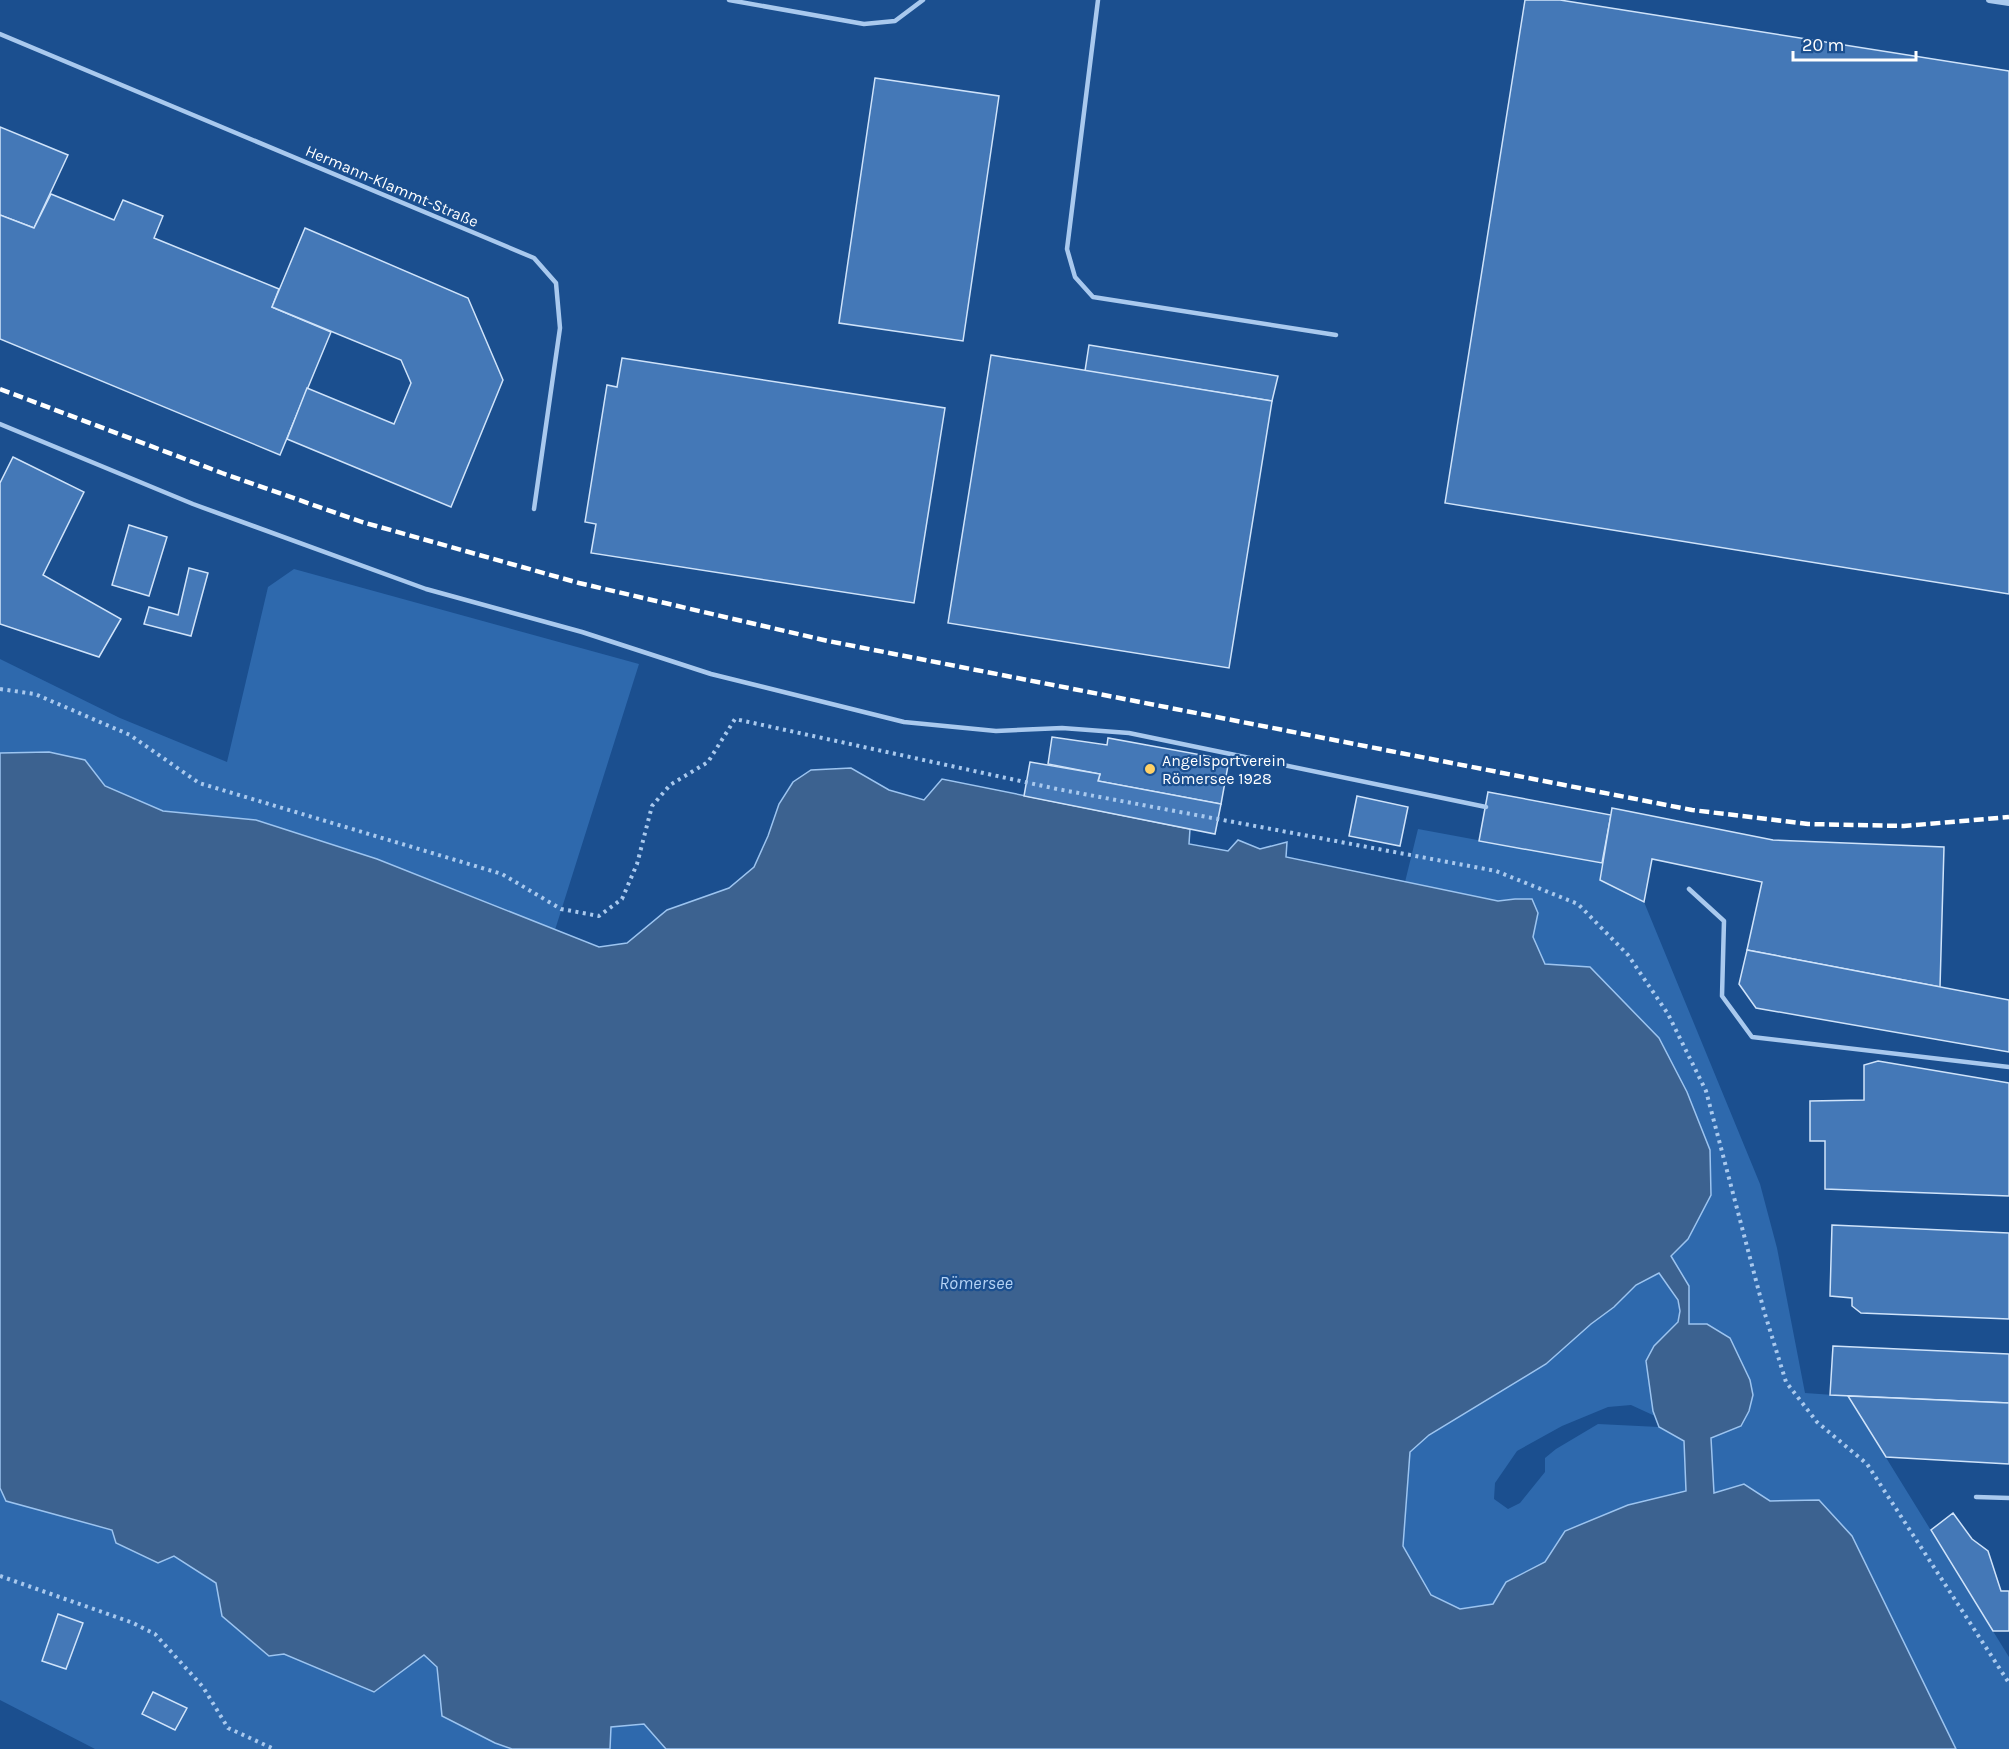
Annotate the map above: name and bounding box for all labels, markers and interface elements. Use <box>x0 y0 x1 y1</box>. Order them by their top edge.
scale bar <box>1793 24 1916 62</box>
text: 20 m <box>1802 34 1844 56</box>
street label: Hermann-Klammt-Straße <box>303 141 481 231</box>
place label: Angelsportverein Römersee 1928 <box>1162 751 1286 788</box>
marker: Angelsportverein Römersee 1928 <box>1143 762 1157 776</box>
water label: Römersee <box>939 1272 1013 1294</box>

